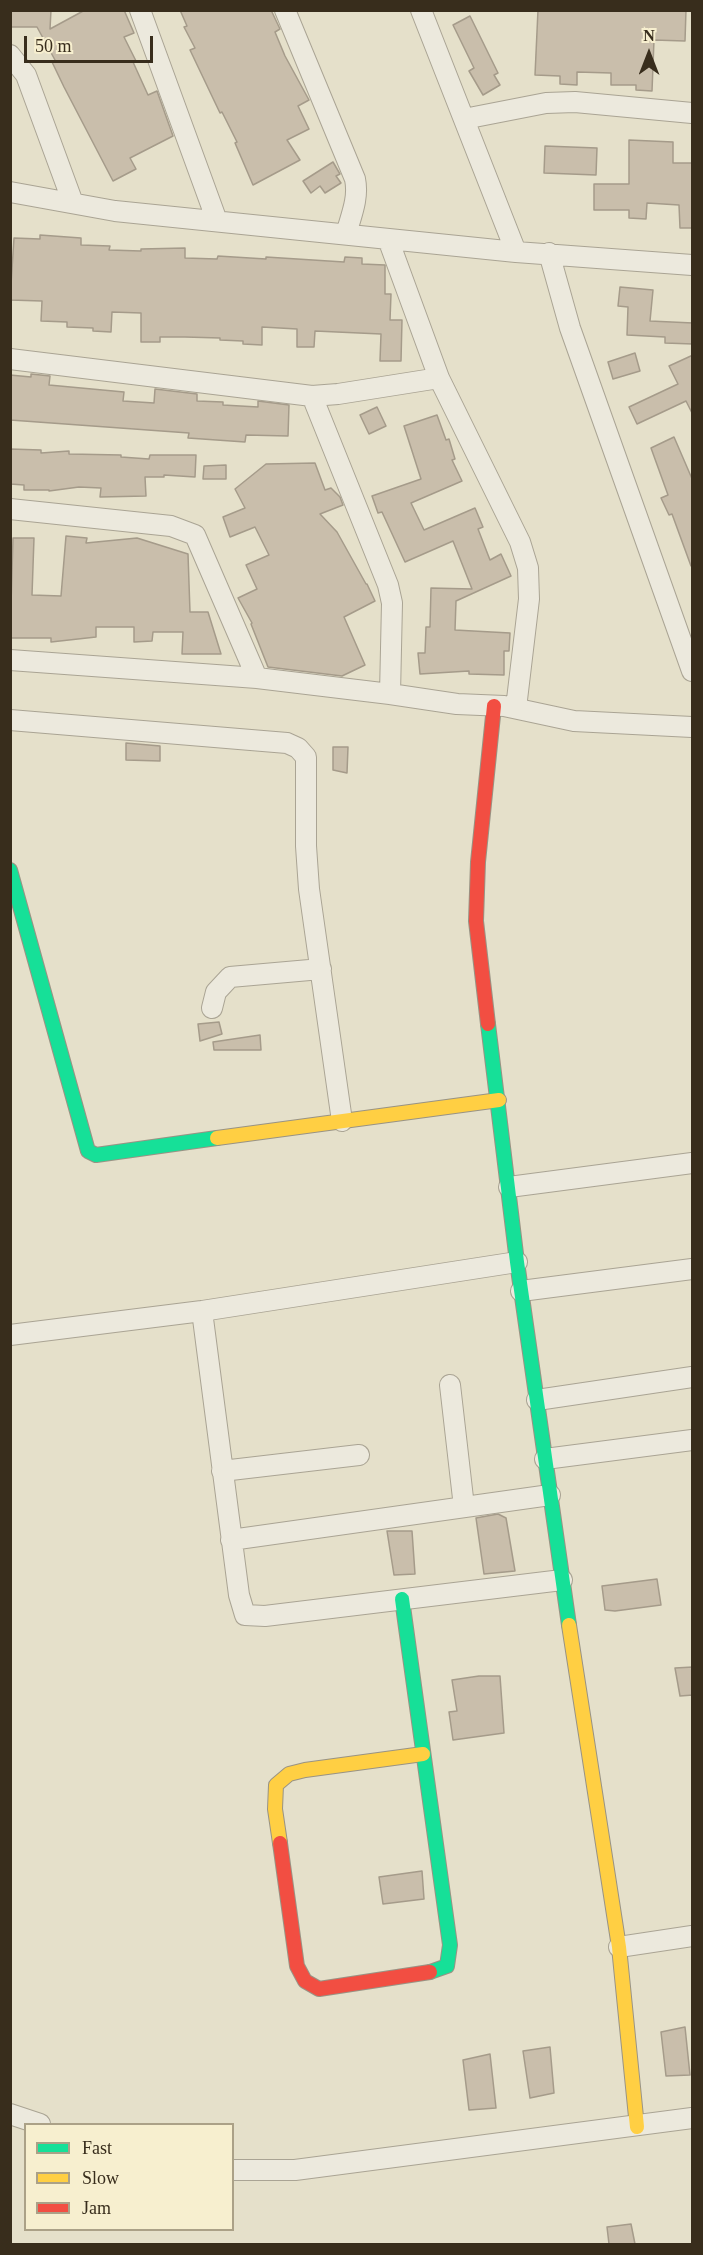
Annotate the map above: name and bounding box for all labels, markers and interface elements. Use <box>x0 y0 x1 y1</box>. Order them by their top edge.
scale bar <box>27 24 156 62</box>
north arrow <box>619 24 679 84</box>
text: N <box>643 27 655 44</box>
text: 50 m <box>35 36 72 56</box>
legend <box>24 2123 234 2231</box>
text: Fast <box>82 2138 112 2158</box>
text: Slow <box>82 2168 119 2188</box>
text: Jam <box>82 2198 111 2218</box>

